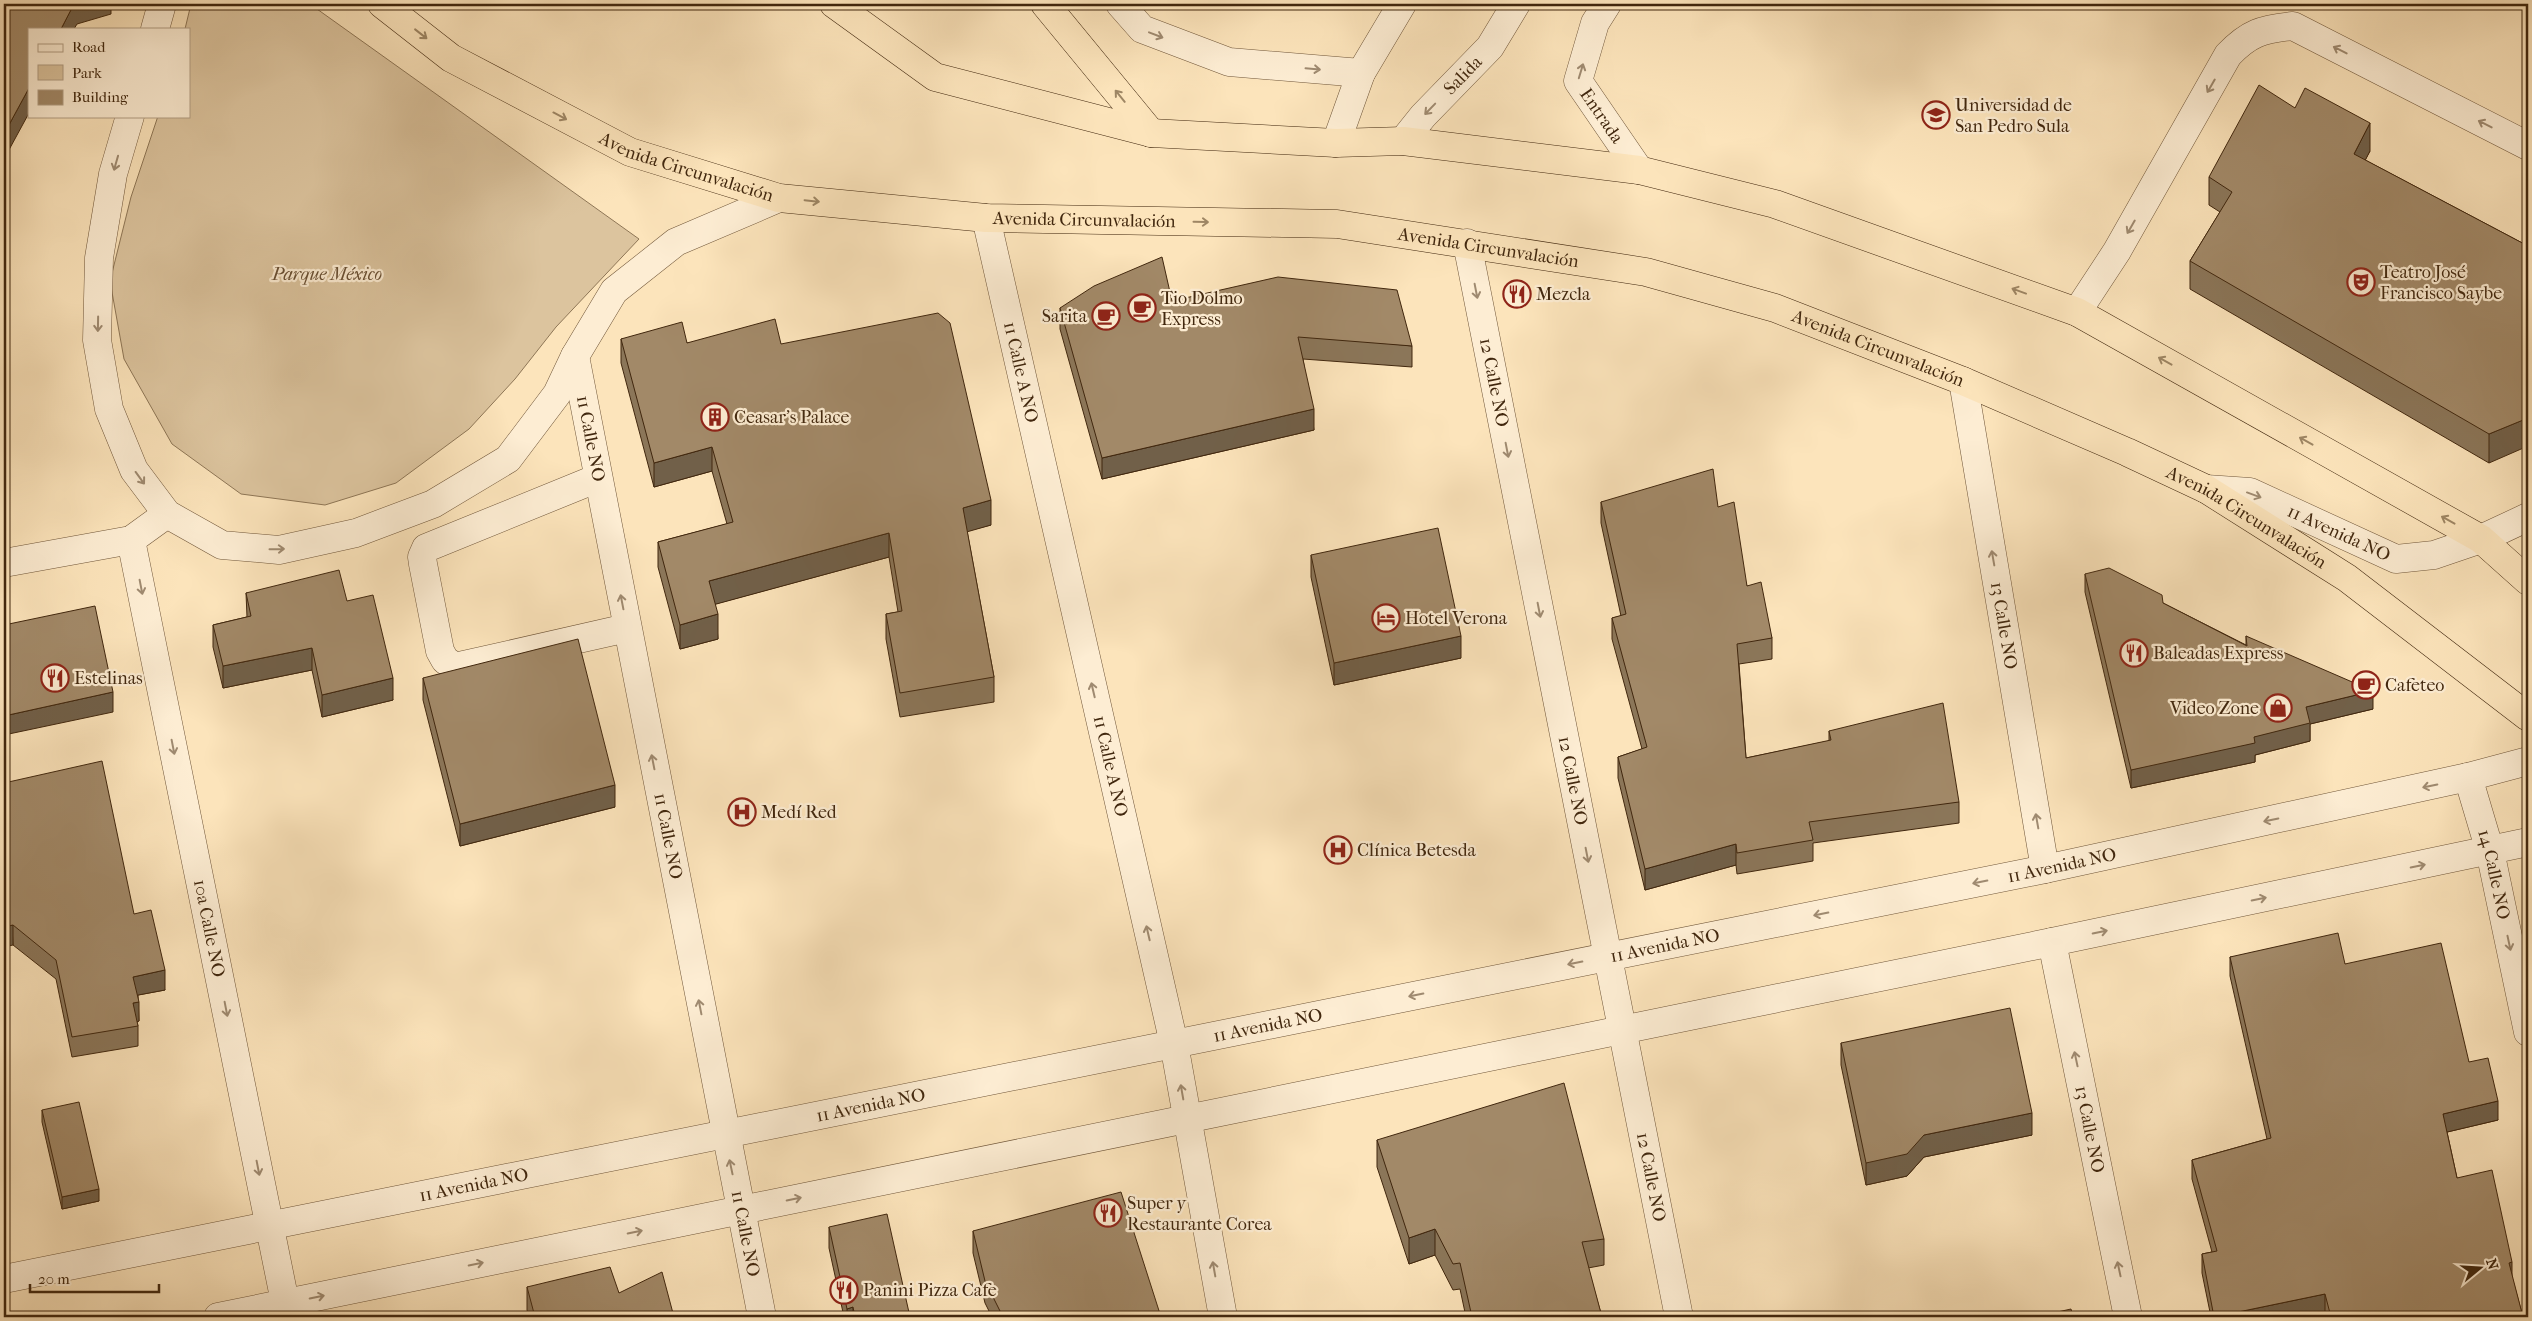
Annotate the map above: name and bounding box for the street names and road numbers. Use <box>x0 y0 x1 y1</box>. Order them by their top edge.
street label: Salida <box>1440 51 1487 99</box>
street label: Entrada <box>1575 85 1628 148</box>
street label: Avenida Circunvalación <box>595 127 776 207</box>
street label: Avenida Circunvalación <box>992 208 1176 232</box>
street label: Avenida Circunvalación <box>1395 223 1581 273</box>
street label: Avenida Circunvalación <box>1788 305 1967 392</box>
street label: 11 Calle A NO <box>999 320 1042 425</box>
street label: 12 Calle NO <box>1475 336 1513 429</box>
street label: 11 Calle NO <box>572 394 609 483</box>
street label: Avenida Circunvalación <box>2162 462 2331 574</box>
street label: 11 Avenida NO <box>2284 501 2394 566</box>
street label: 13 Calle NO <box>1986 580 2021 671</box>
street label: 11 Calle A NO <box>1089 714 1132 819</box>
street label: 12 Calle NO <box>1554 734 1592 827</box>
street label: 11 Calle NO <box>649 791 687 881</box>
street label: 14 Calle NO <box>2473 827 2514 921</box>
street label: 11 Avenida NO <box>2006 844 2118 887</box>
street label: 10a Calle NO <box>189 878 229 979</box>
street label: 11 Avenida NO <box>1608 925 1721 967</box>
street label: 11 Avenida NO <box>1211 1004 1324 1047</box>
street label: 11 Avenida NO <box>814 1084 927 1127</box>
street label: 13 Calle NO <box>2070 1084 2109 1175</box>
street label: 12 Calle NO <box>1632 1131 1670 1223</box>
street label: 11 Avenida NO <box>417 1164 530 1206</box>
street label: 11 Calle NO <box>727 1189 764 1279</box>

